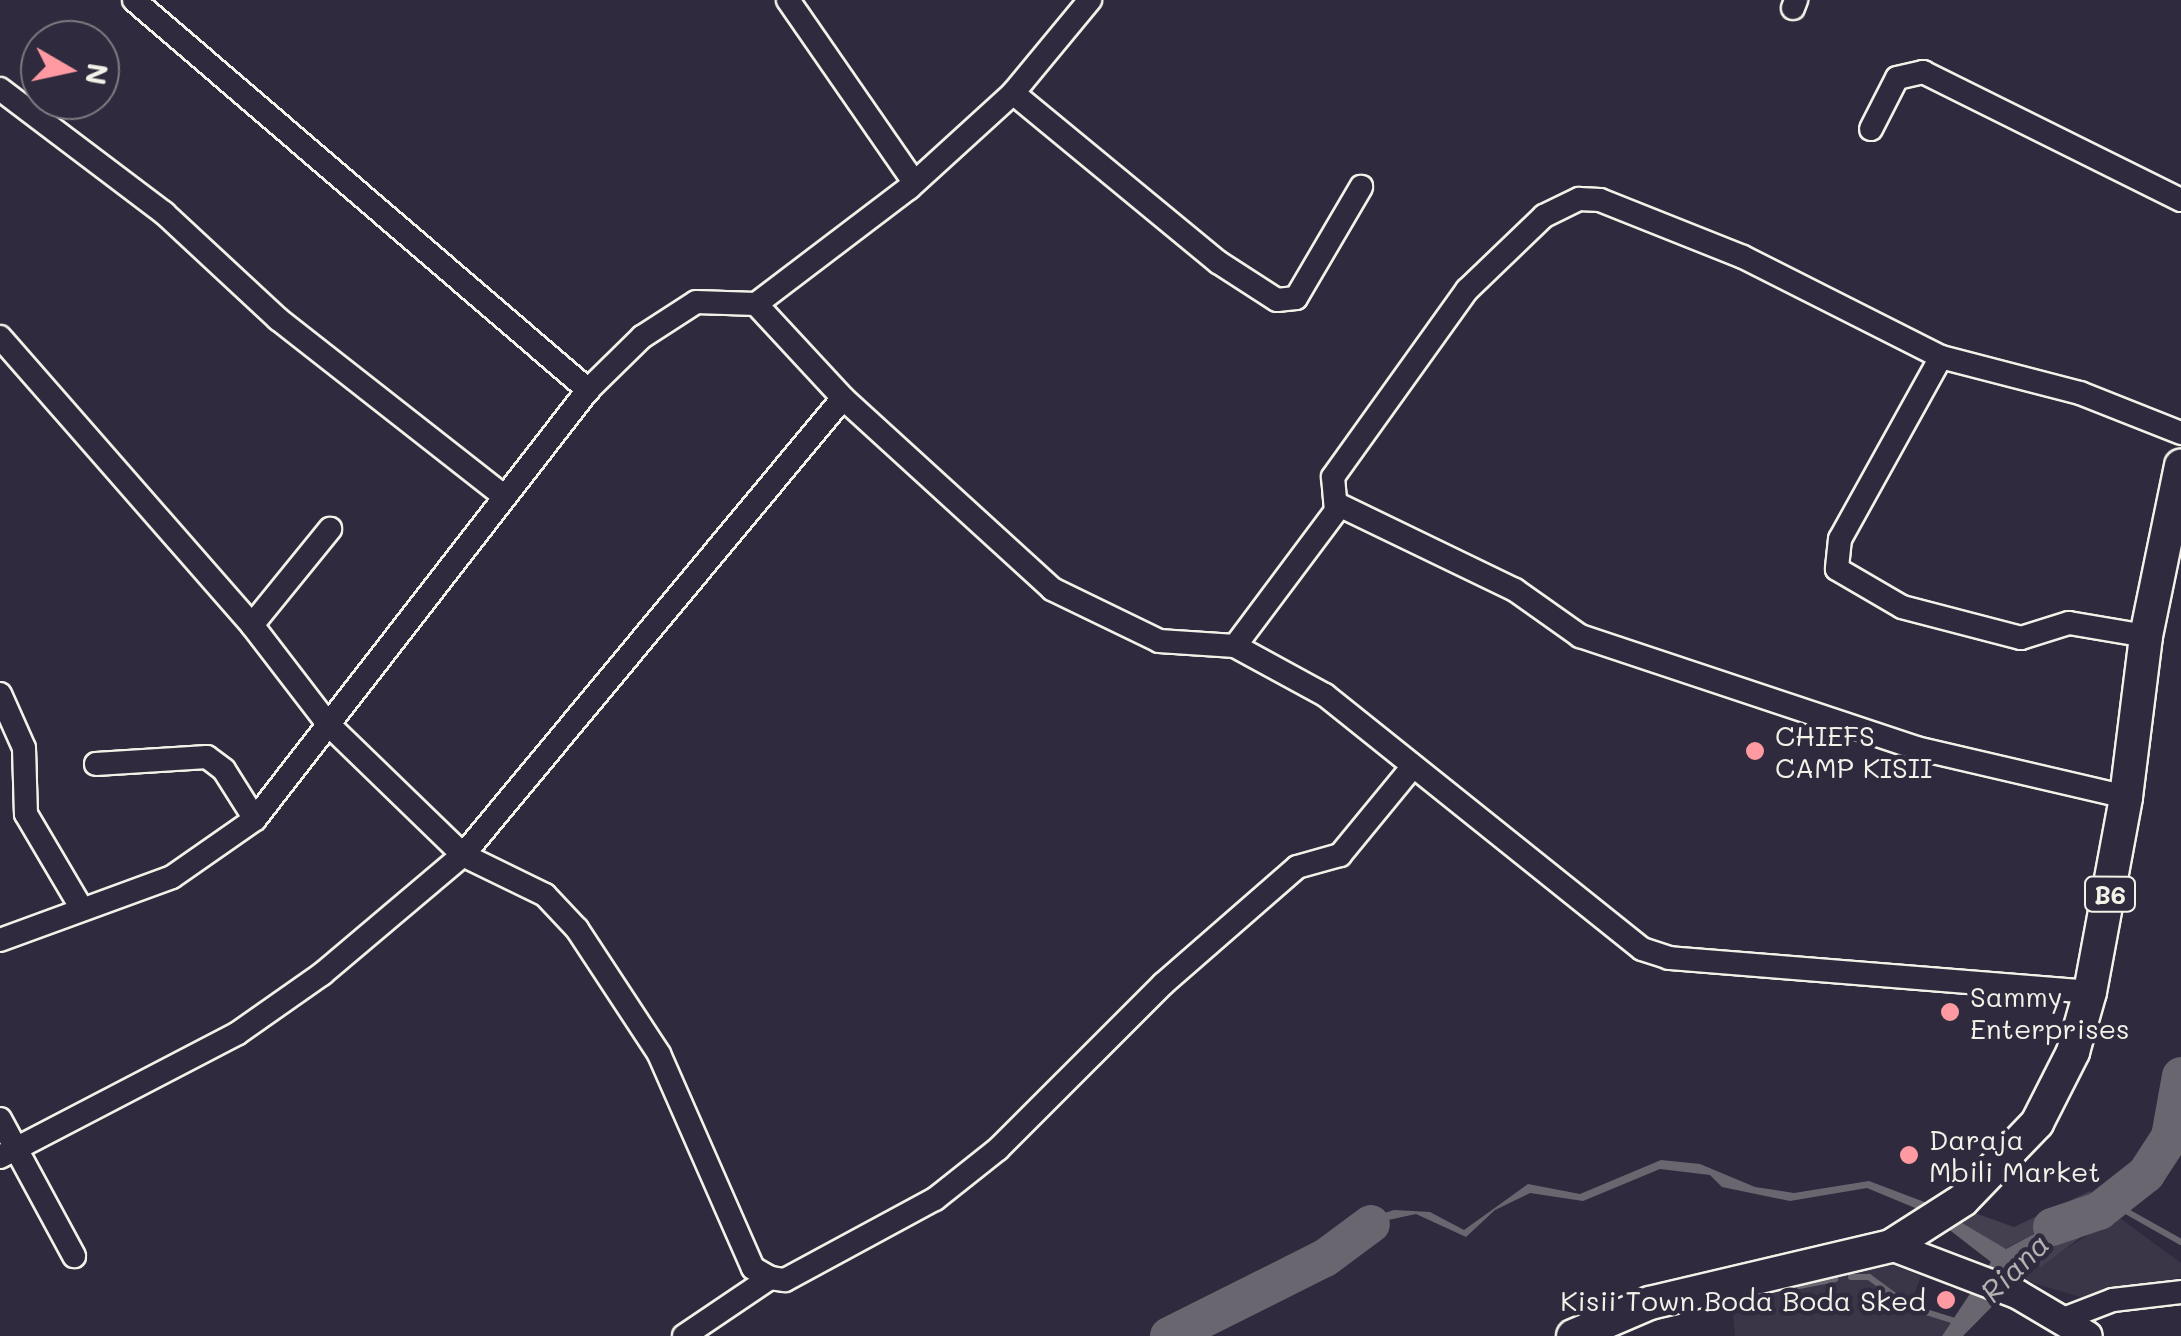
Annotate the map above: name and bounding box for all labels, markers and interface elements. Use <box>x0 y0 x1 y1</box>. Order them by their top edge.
north arrow <box>20 20 120 120</box>
text: N <box>78 61 117 88</box>
place label: CHIEFS CAMP KISII <box>1775 718 1932 784</box>
marker: CHIEFS CAMP KISII <box>1744 740 1766 762</box>
road number: B6 <box>2082 874 2138 914</box>
place label: Sammy Enterprises <box>1970 979 2130 1045</box>
marker: Sammy Enterprises <box>1939 1001 1961 1023</box>
place label: Daraja Mbili Market <box>1929 1122 2101 1188</box>
marker: Daraja Mbili Market <box>1898 1144 1920 1166</box>
water label: Riana <box>1972 1225 2056 1309</box>
place label: Kisii Town Boda Boda Sked <box>1560 1283 1926 1317</box>
marker: Kisii Town Boda Boda Sked <box>1935 1289 1957 1311</box>

